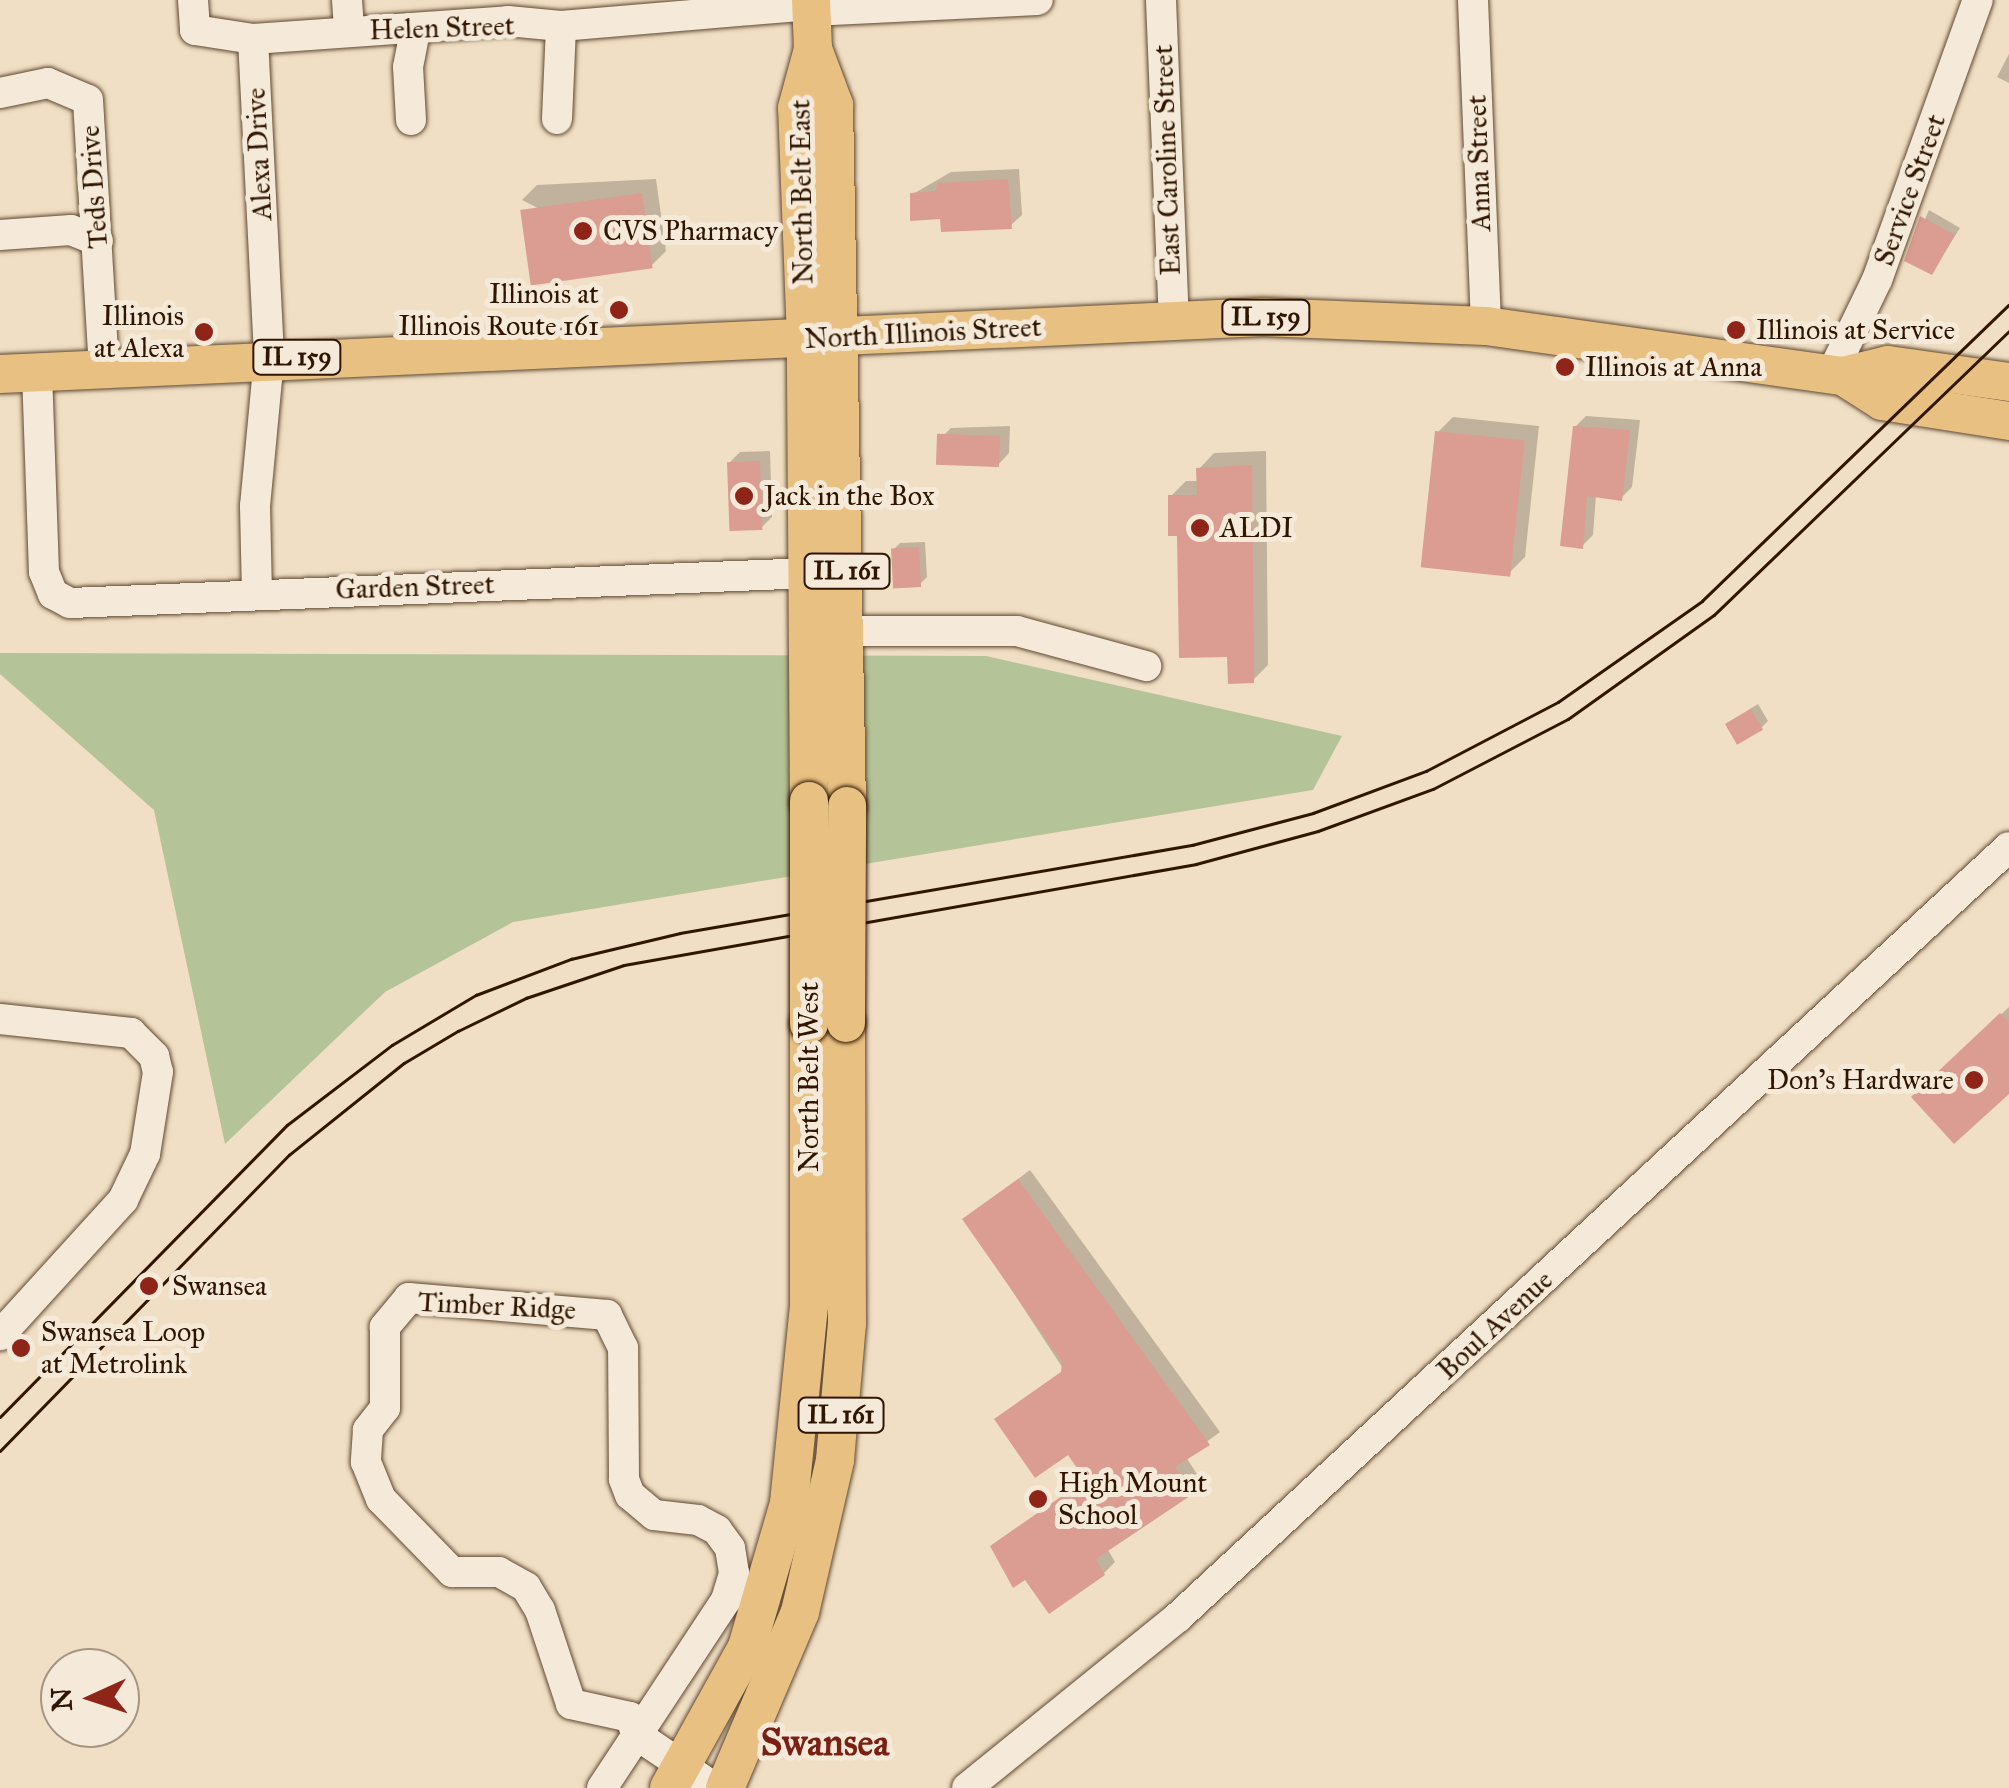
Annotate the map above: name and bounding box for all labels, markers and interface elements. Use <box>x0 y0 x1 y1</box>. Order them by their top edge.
street label: Helen Street <box>369 9 515 47</box>
street label: East Caroline Street <box>1146 44 1188 276</box>
street label: Alexa Drive <box>239 87 279 221</box>
street label: Anna Street <box>1460 94 1498 232</box>
street label: North Belt East <box>784 99 820 285</box>
street label: Service Street <box>1867 110 1953 270</box>
street label: Teds Drive <box>73 124 115 250</box>
place label: CVS Pharmacy <box>603 214 778 248</box>
marker: CVS Pharmacy <box>572 220 594 242</box>
place label: Illinois at Illinois Route 161 <box>398 277 599 343</box>
road number: IL 159 <box>1221 297 1311 337</box>
place label: Illinois at Alexa <box>94 299 184 365</box>
marker: Illinois at Illinois Route 161 <box>608 299 630 321</box>
street label: North Illinois Street <box>804 310 1042 356</box>
place label: Illinois at Service <box>1756 313 1955 347</box>
marker: Illinois at Service <box>1725 319 1747 341</box>
marker: Illinois at Alexa <box>193 321 215 343</box>
road number: IL 159 <box>252 337 342 377</box>
place label: Illinois at Anna <box>1585 350 1762 384</box>
marker: Illinois at Anna <box>1554 356 1576 378</box>
place label: Jack in the Box <box>764 479 934 513</box>
marker: Jack in the Box <box>733 485 755 507</box>
place label: ALDI <box>1220 511 1293 545</box>
marker: ALDI <box>1189 517 1211 539</box>
road number: IL 161 <box>802 551 892 591</box>
street label: Garden Street <box>335 567 495 607</box>
street label: North Belt West <box>792 982 826 1172</box>
place label: Don's Hardware <box>1767 1063 1954 1097</box>
marker: Don's Hardware <box>1963 1069 1985 1091</box>
street label: Boul Avenue <box>1430 1263 1560 1387</box>
place label: Swansea <box>172 1269 267 1303</box>
marker: Swansea <box>136 1273 162 1299</box>
street label: Timber Ridge <box>417 1285 577 1327</box>
place label: Swansea Loop at Metrolink <box>41 1315 205 1381</box>
marker: Swansea Loop at Metrolink <box>10 1337 32 1359</box>
road number: IL 161 <box>796 1395 886 1435</box>
place label: High Mount School <box>1058 1466 1207 1532</box>
marker: High Mount School <box>1027 1488 1049 1510</box>
north arrow <box>40 1648 140 1748</box>
text: N <box>43 1687 80 1712</box>
district label: Swansea <box>761 1720 889 1766</box>

